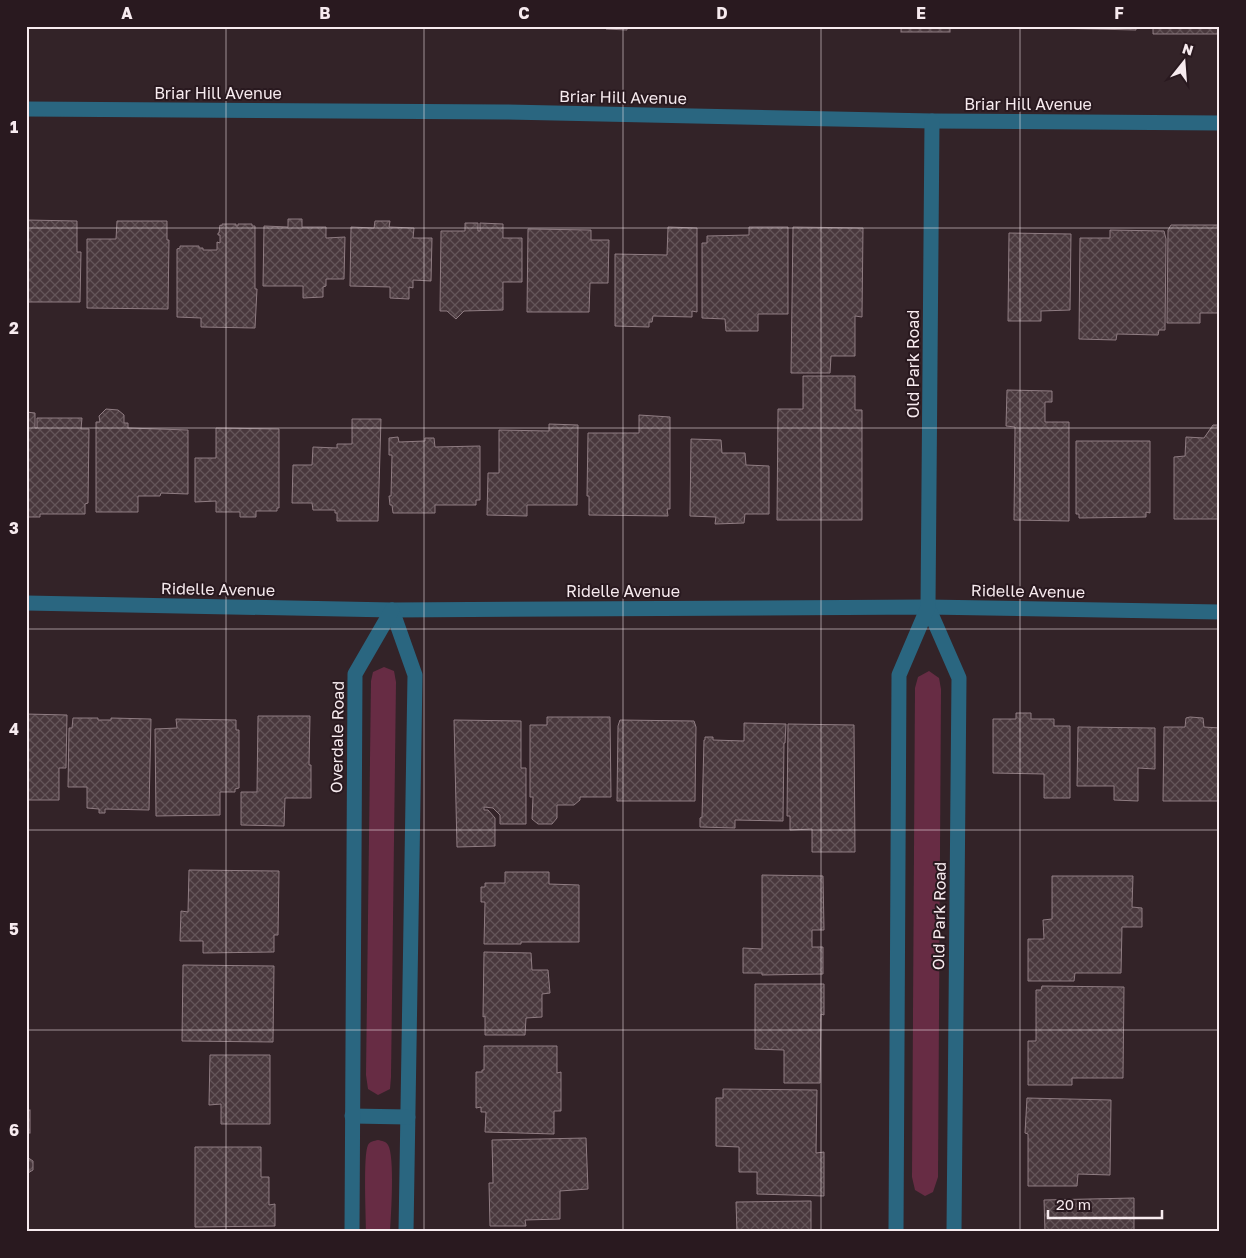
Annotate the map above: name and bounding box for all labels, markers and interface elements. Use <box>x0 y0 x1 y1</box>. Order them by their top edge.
text: A <box>121 3 133 23</box>
text: B <box>319 3 331 23</box>
text: C <box>518 3 530 23</box>
text: D <box>716 3 728 23</box>
text: E <box>916 3 926 23</box>
text: F <box>1114 3 1124 23</box>
north arrow <box>1158 38 1208 88</box>
text: N <box>1180 39 1196 59</box>
street label: Briar Hill Avenue <box>154 83 282 103</box>
street label: Briar Hill Avenue <box>559 86 687 108</box>
street label: Briar Hill Avenue <box>964 94 1092 114</box>
text: 1 <box>10 117 18 137</box>
street label: Old Park Road <box>903 310 923 418</box>
text: 2 <box>9 318 19 338</box>
text: 3 <box>9 518 19 538</box>
street label: Ridelle Avenue <box>161 578 275 600</box>
street label: Ridelle Avenue <box>971 580 1085 602</box>
street label: Ridelle Avenue <box>566 581 680 601</box>
street label: Overdale Road <box>326 681 348 793</box>
text: 4 <box>9 719 19 739</box>
street label: Old Park Road <box>928 862 950 970</box>
text: 5 <box>9 919 19 939</box>
text: 6 <box>9 1120 19 1140</box>
scale bar <box>1048 1188 1162 1220</box>
text: 20 m <box>1056 1195 1091 1213</box>

